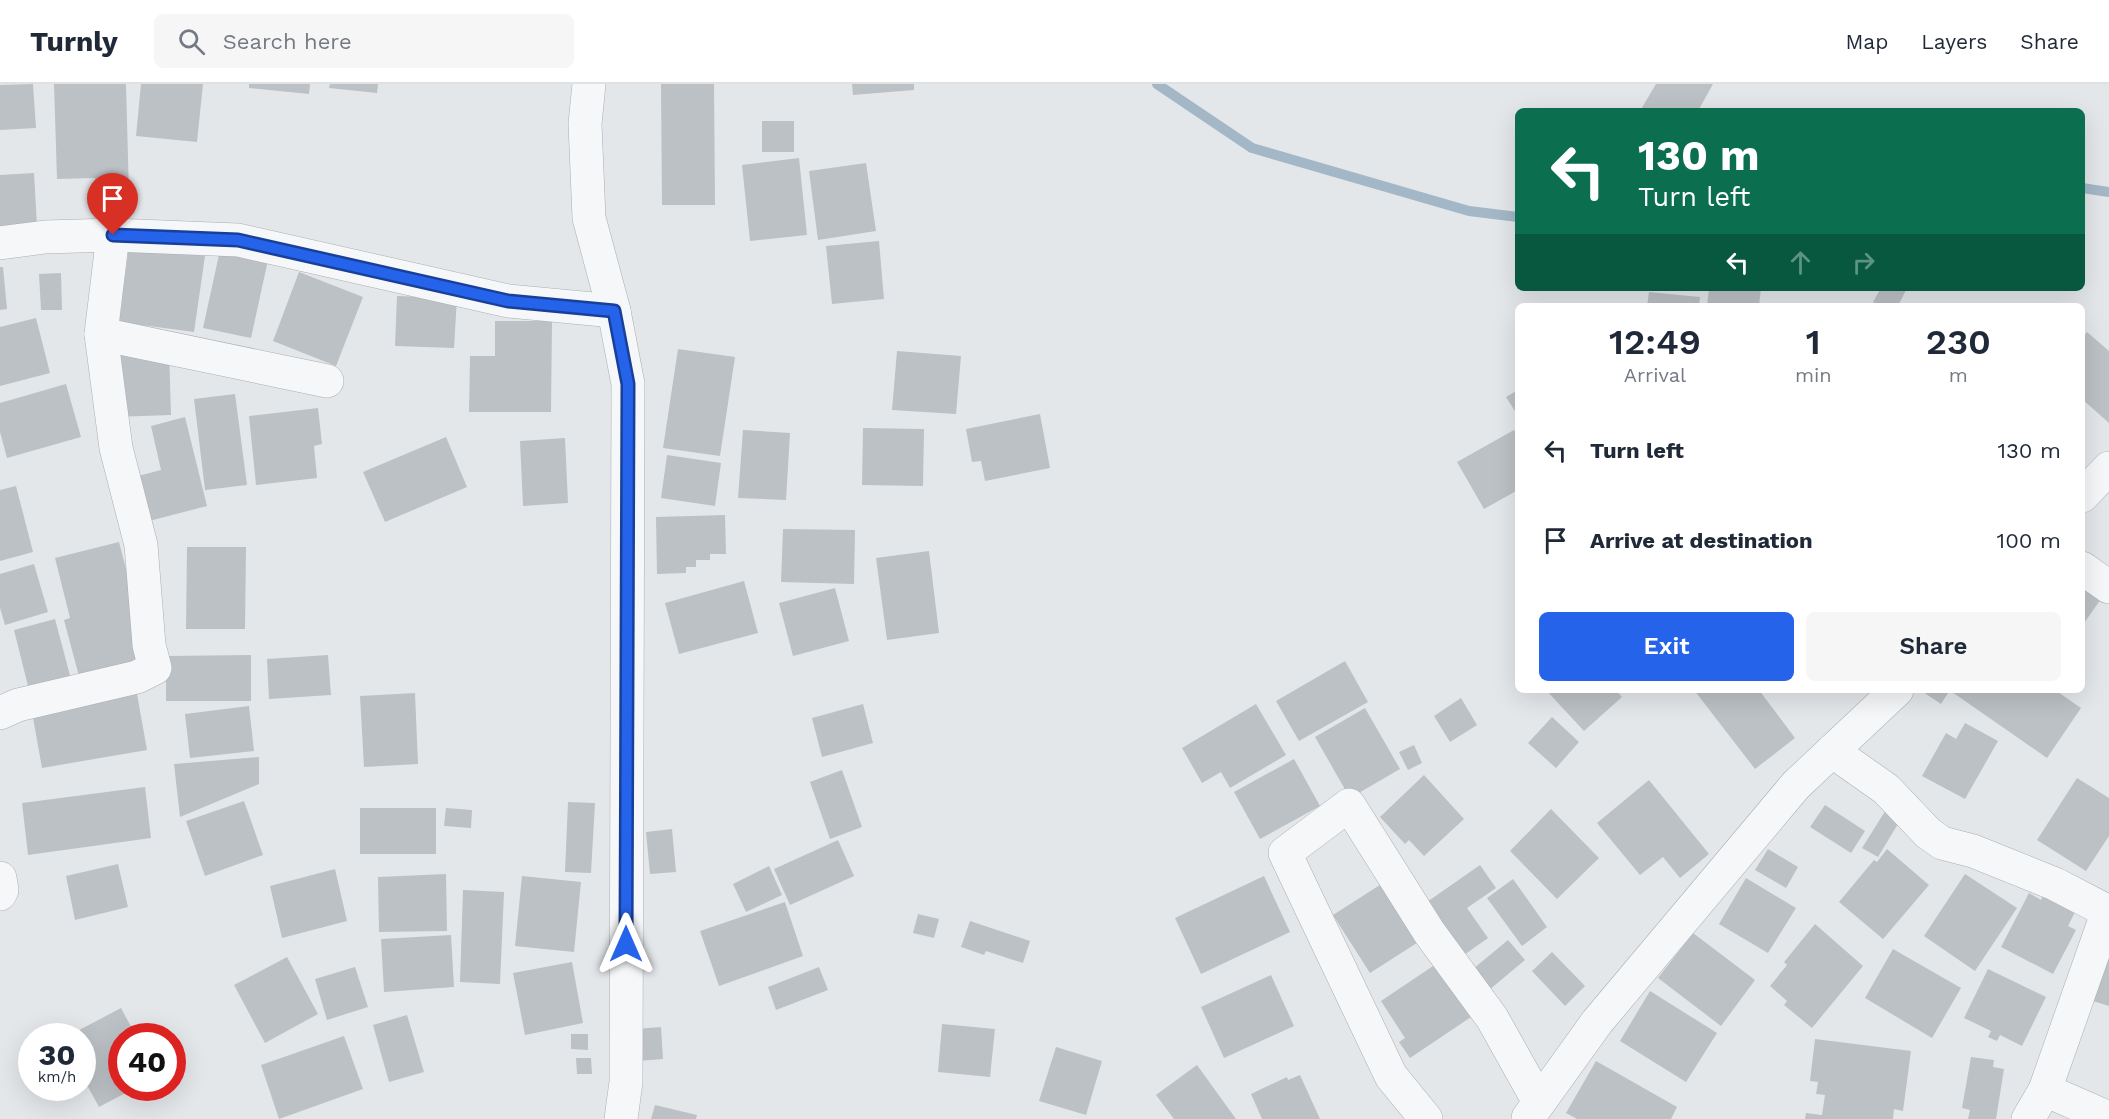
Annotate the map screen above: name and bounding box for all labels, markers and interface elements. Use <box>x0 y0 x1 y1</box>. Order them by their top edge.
search box <box>154 14 574 68</box>
text: Turnly <box>30 25 118 58</box>
icon: search <box>175 25 208 58</box>
text: Search here <box>223 29 352 54</box>
text: Map <box>1845 29 1888 54</box>
text: Layers <box>1921 29 1987 54</box>
text: Share <box>2020 29 2079 54</box>
text: 130 m <box>1638 131 1760 180</box>
icon: left <box>1539 132 1617 210</box>
pin <box>87 173 138 235</box>
text: Turn left <box>1638 181 1750 213</box>
icon: arrive <box>96 182 129 215</box>
icon: left <box>1721 246 1754 279</box>
icon: ahead <box>1784 246 1817 279</box>
icon: right <box>1847 246 1880 279</box>
text: 12:49 <box>1609 321 1701 363</box>
text: 1 <box>1806 321 1821 363</box>
text: 230 <box>1926 321 1991 363</box>
text: Arrival <box>1624 363 1686 387</box>
text: min <box>1795 363 1832 387</box>
text: m <box>1949 363 1968 387</box>
icon: left <box>1539 434 1572 467</box>
text: Turn left <box>1590 438 1684 463</box>
text: 130 m <box>1997 438 2061 463</box>
icon: arrive <box>1539 524 1572 557</box>
text: Arrive at destination <box>1590 528 1813 553</box>
text: 100 m <box>1997 528 2061 553</box>
button: Exit <box>1539 612 1794 681</box>
button: Share <box>1806 612 2061 681</box>
position arrow <box>594 912 658 976</box>
speed limit sign: 40 <box>108 1023 186 1101</box>
text: 30 <box>38 1037 76 1072</box>
text: km/h <box>38 1068 76 1086</box>

